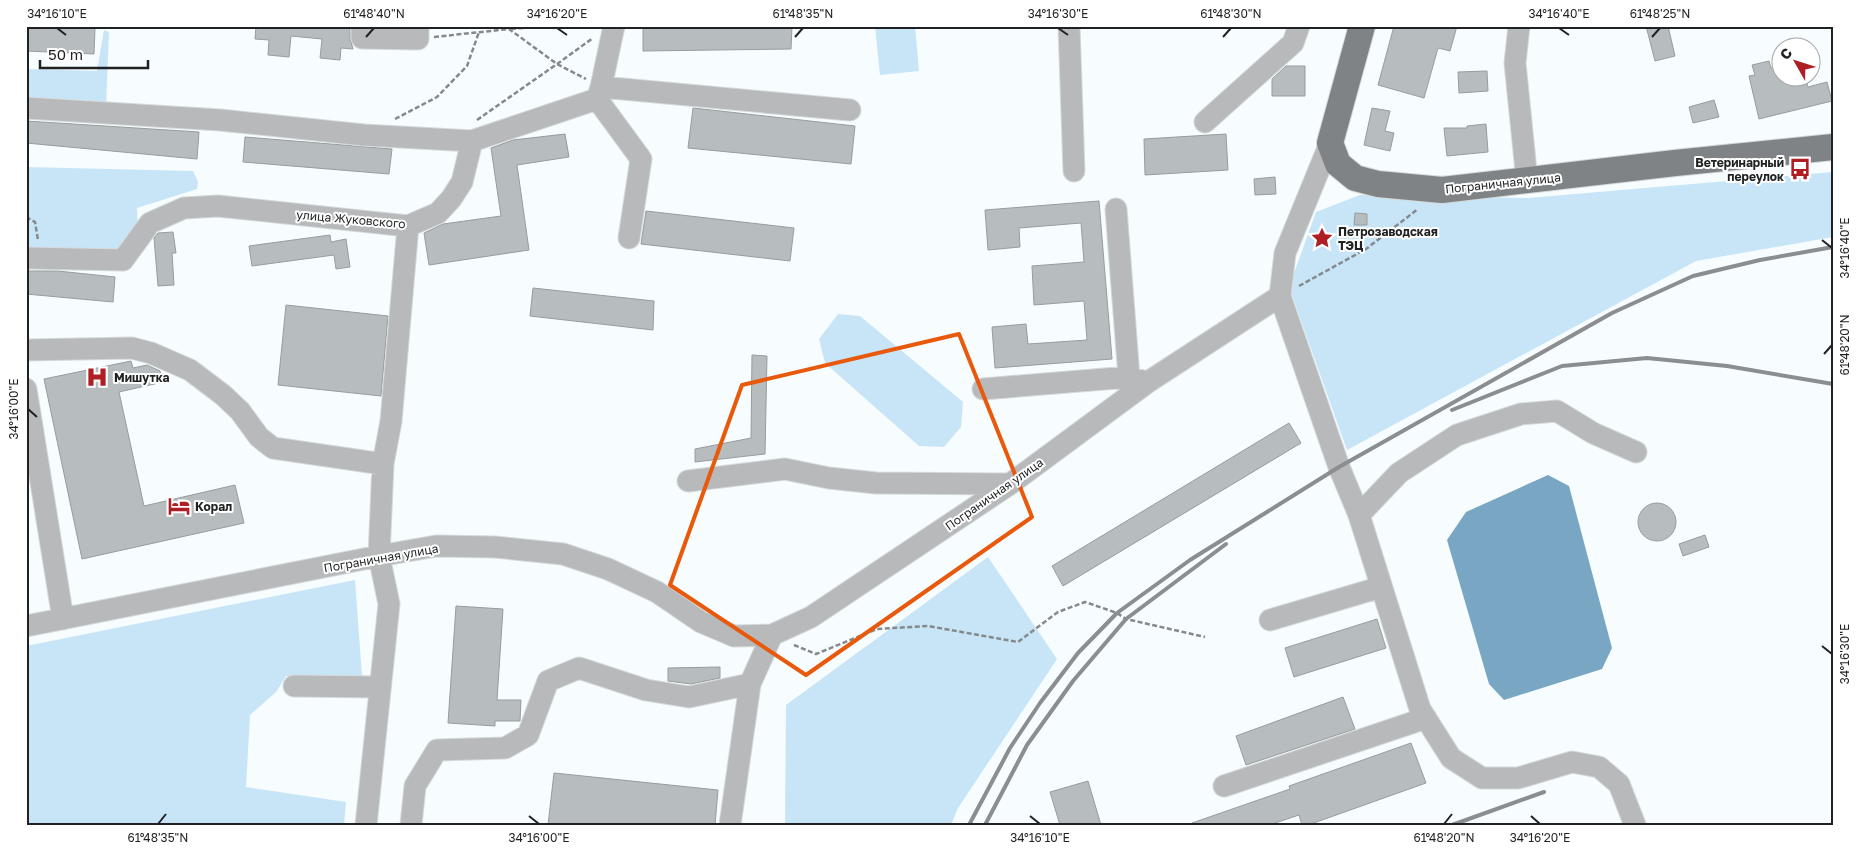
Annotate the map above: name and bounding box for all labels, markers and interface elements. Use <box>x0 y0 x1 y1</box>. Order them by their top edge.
text: 34°16'10"E <box>27 6 87 21</box>
text: 61°48'40"N <box>343 6 405 21</box>
text: 34°16'20"E <box>527 6 587 21</box>
text: 61°48'35"N <box>773 6 833 21</box>
text: 34°16'30"E <box>1028 6 1088 21</box>
text: 61°48'30"N <box>1200 6 1262 21</box>
text: 34°16'40"E <box>1529 6 1589 21</box>
text: 61°48'25"N <box>1630 6 1690 21</box>
scale bar <box>40 38 148 70</box>
north arrow <box>1772 38 1822 88</box>
text: С <box>1776 44 1795 63</box>
text: 50 m <box>48 45 83 63</box>
place label: Ветеринарный переулок <box>1695 155 1784 184</box>
bus stop icon: Ветеринарный переулок <box>1787 156 1813 182</box>
street label: Пограничная улица <box>1444 169 1562 197</box>
street label: улица Жуковского <box>296 207 406 231</box>
text: 34°16'40"E <box>1837 218 1852 278</box>
place label: Петрозаводская ТЭЦ <box>1338 224 1438 253</box>
place icon: Петрозаводская ТЭЦ <box>1309 225 1335 251</box>
text: 61°48'20"N <box>1837 314 1852 376</box>
hospital icon: Мишутка <box>84 364 110 390</box>
place label: Мишутка <box>114 370 170 385</box>
text: 34°16'00"E <box>6 378 21 440</box>
street label: Пограничная улица <box>942 455 1046 533</box>
hotel icon: Корал <box>166 493 192 519</box>
place label: Корал <box>195 499 232 514</box>
street label: Пограничная улица <box>322 541 440 575</box>
text: 34°16'30"E <box>1837 624 1852 684</box>
text: 61°48'35"N <box>128 830 188 845</box>
text: 34°16'00"E <box>508 830 570 845</box>
text: 34°16'10"E <box>1010 830 1070 845</box>
text: 61°48'20"N <box>1413 830 1475 845</box>
text: 34°16'20"E <box>1510 830 1570 845</box>

